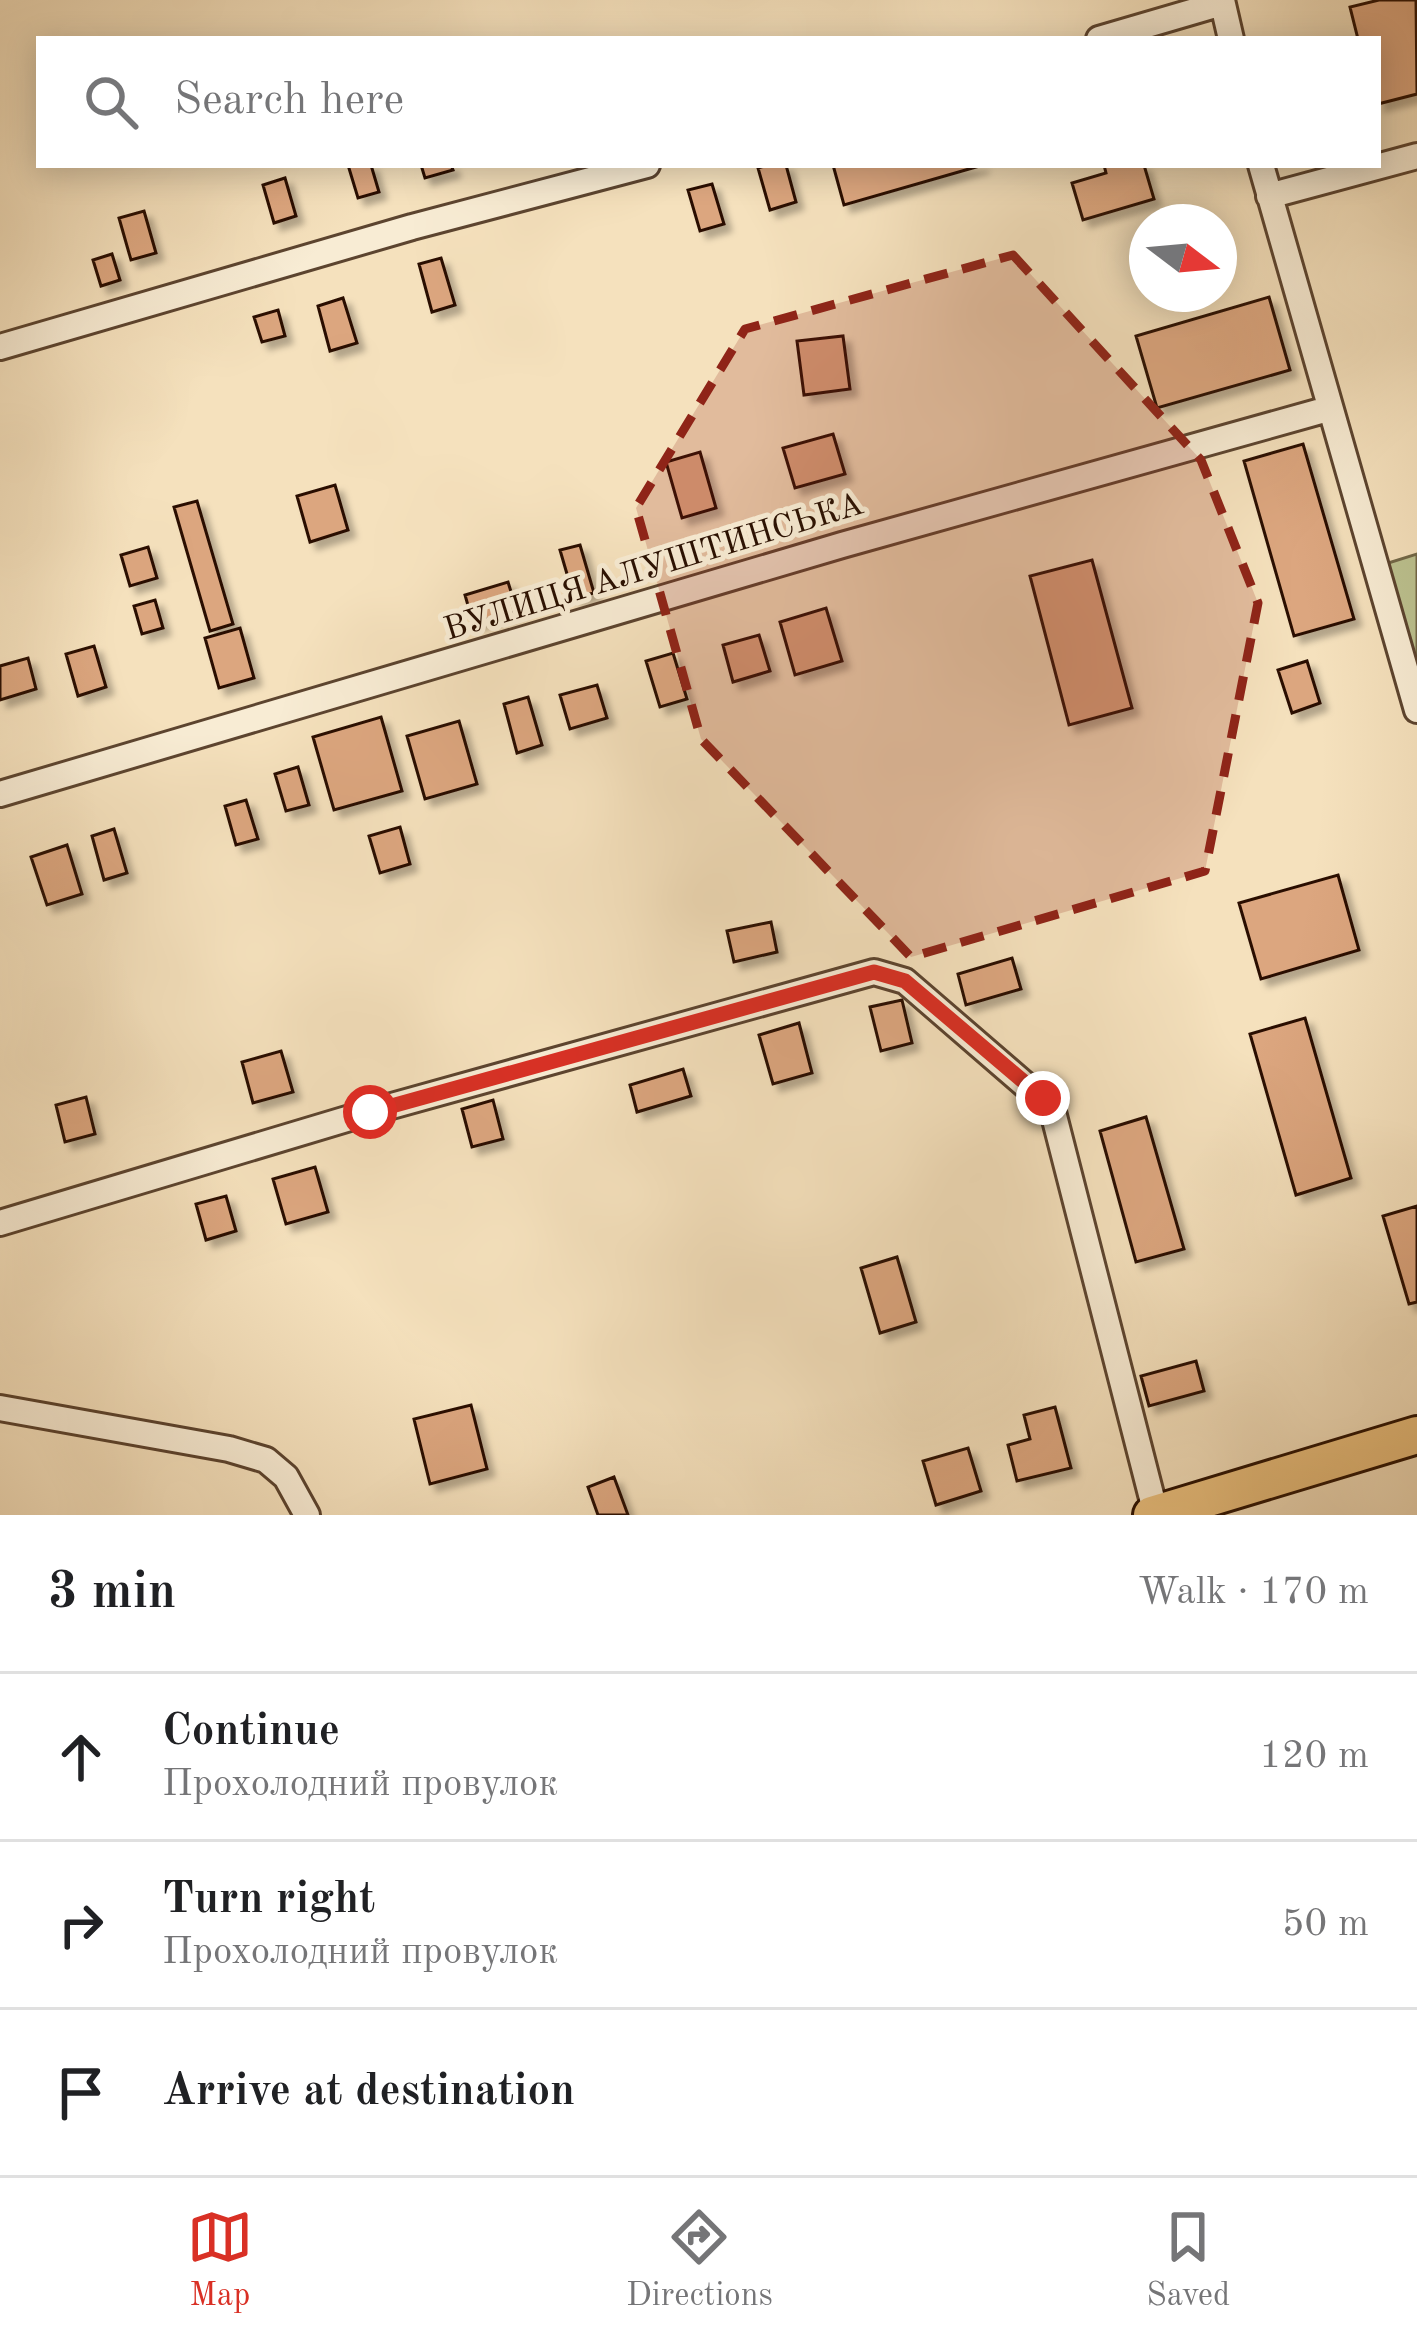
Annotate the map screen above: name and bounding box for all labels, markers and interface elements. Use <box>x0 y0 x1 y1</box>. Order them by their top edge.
search box <box>36 36 1381 168</box>
icon: search <box>78 69 144 135</box>
text: Search here <box>174 79 404 124</box>
north arrow <box>1129 204 1237 312</box>
street label: ВУЛИЦЯ АЛУШТИНСЬКА <box>440 488 868 648</box>
route end <box>1016 1071 1070 1125</box>
route start <box>343 1085 397 1139</box>
text: 3 min <box>48 1568 176 1619</box>
text: Walk · 170 m <box>1138 1573 1369 1612</box>
text: Continue <box>162 1710 340 1755</box>
icon: ahead <box>48 1724 114 1790</box>
text: 120 m <box>1259 1737 1369 1776</box>
text: Прохолодний провулок <box>162 1765 558 1804</box>
text: Turn right <box>162 1878 375 1923</box>
icon: right <box>48 1892 114 1958</box>
text: 50 m <box>1282 1905 1369 1944</box>
text: Прохолодний провулок <box>162 1933 558 1972</box>
icon: arrive <box>48 2060 114 2126</box>
text: Arrive at destination <box>162 2070 575 2115</box>
tab: Map <box>187 2204 253 2317</box>
tab: Directions <box>626 2204 773 2317</box>
tab: Saved <box>1146 2204 1230 2317</box>

